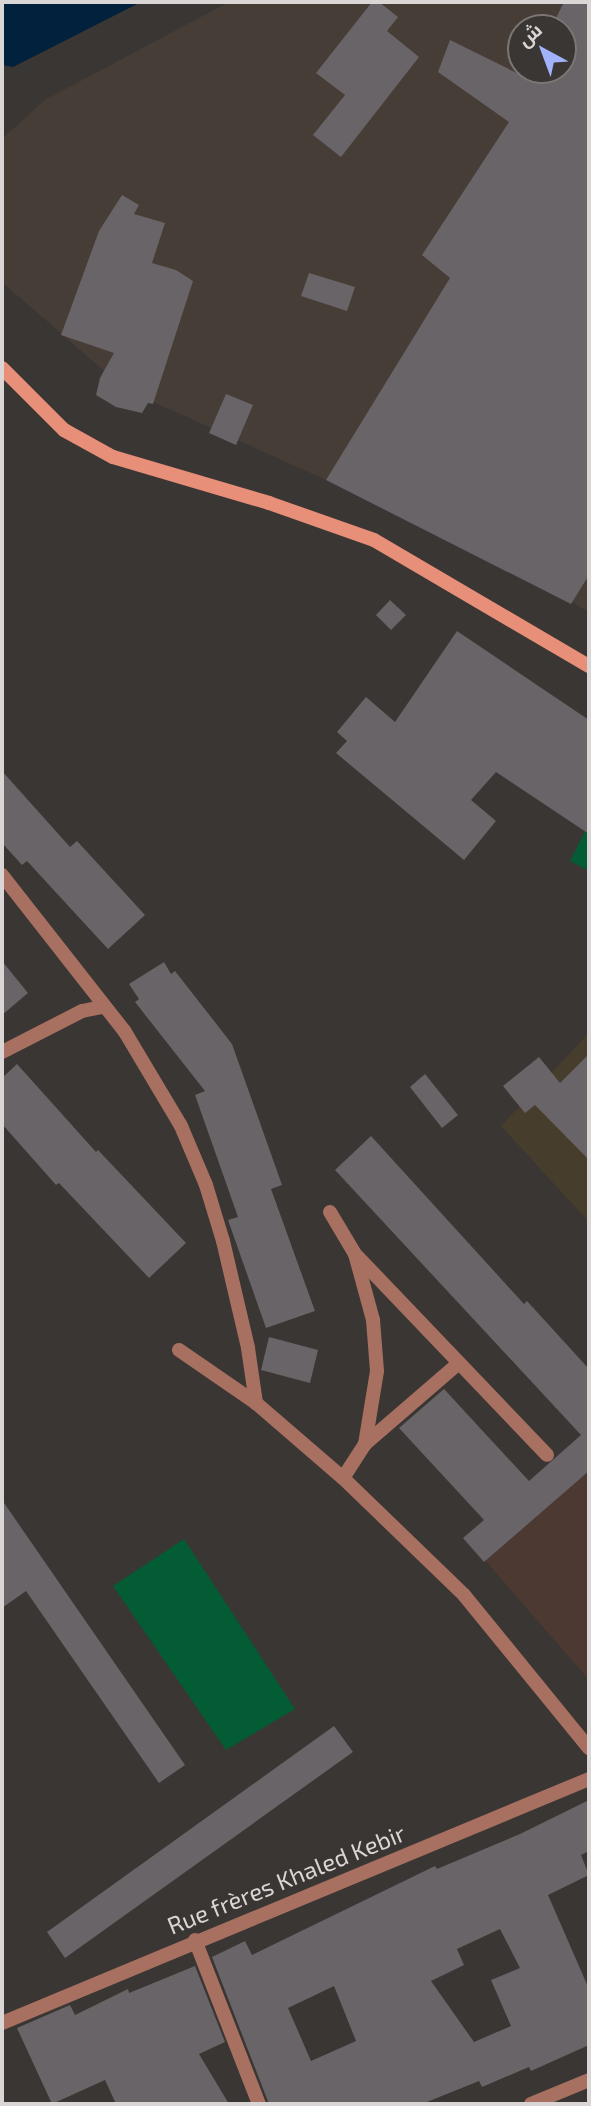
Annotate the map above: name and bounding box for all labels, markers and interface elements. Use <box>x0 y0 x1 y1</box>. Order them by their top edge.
north arrow <box>507 14 577 84</box>
text: ش <box>512 18 546 51</box>
street label: Rue frères Khaled Kebir <box>163 1818 409 1940</box>

